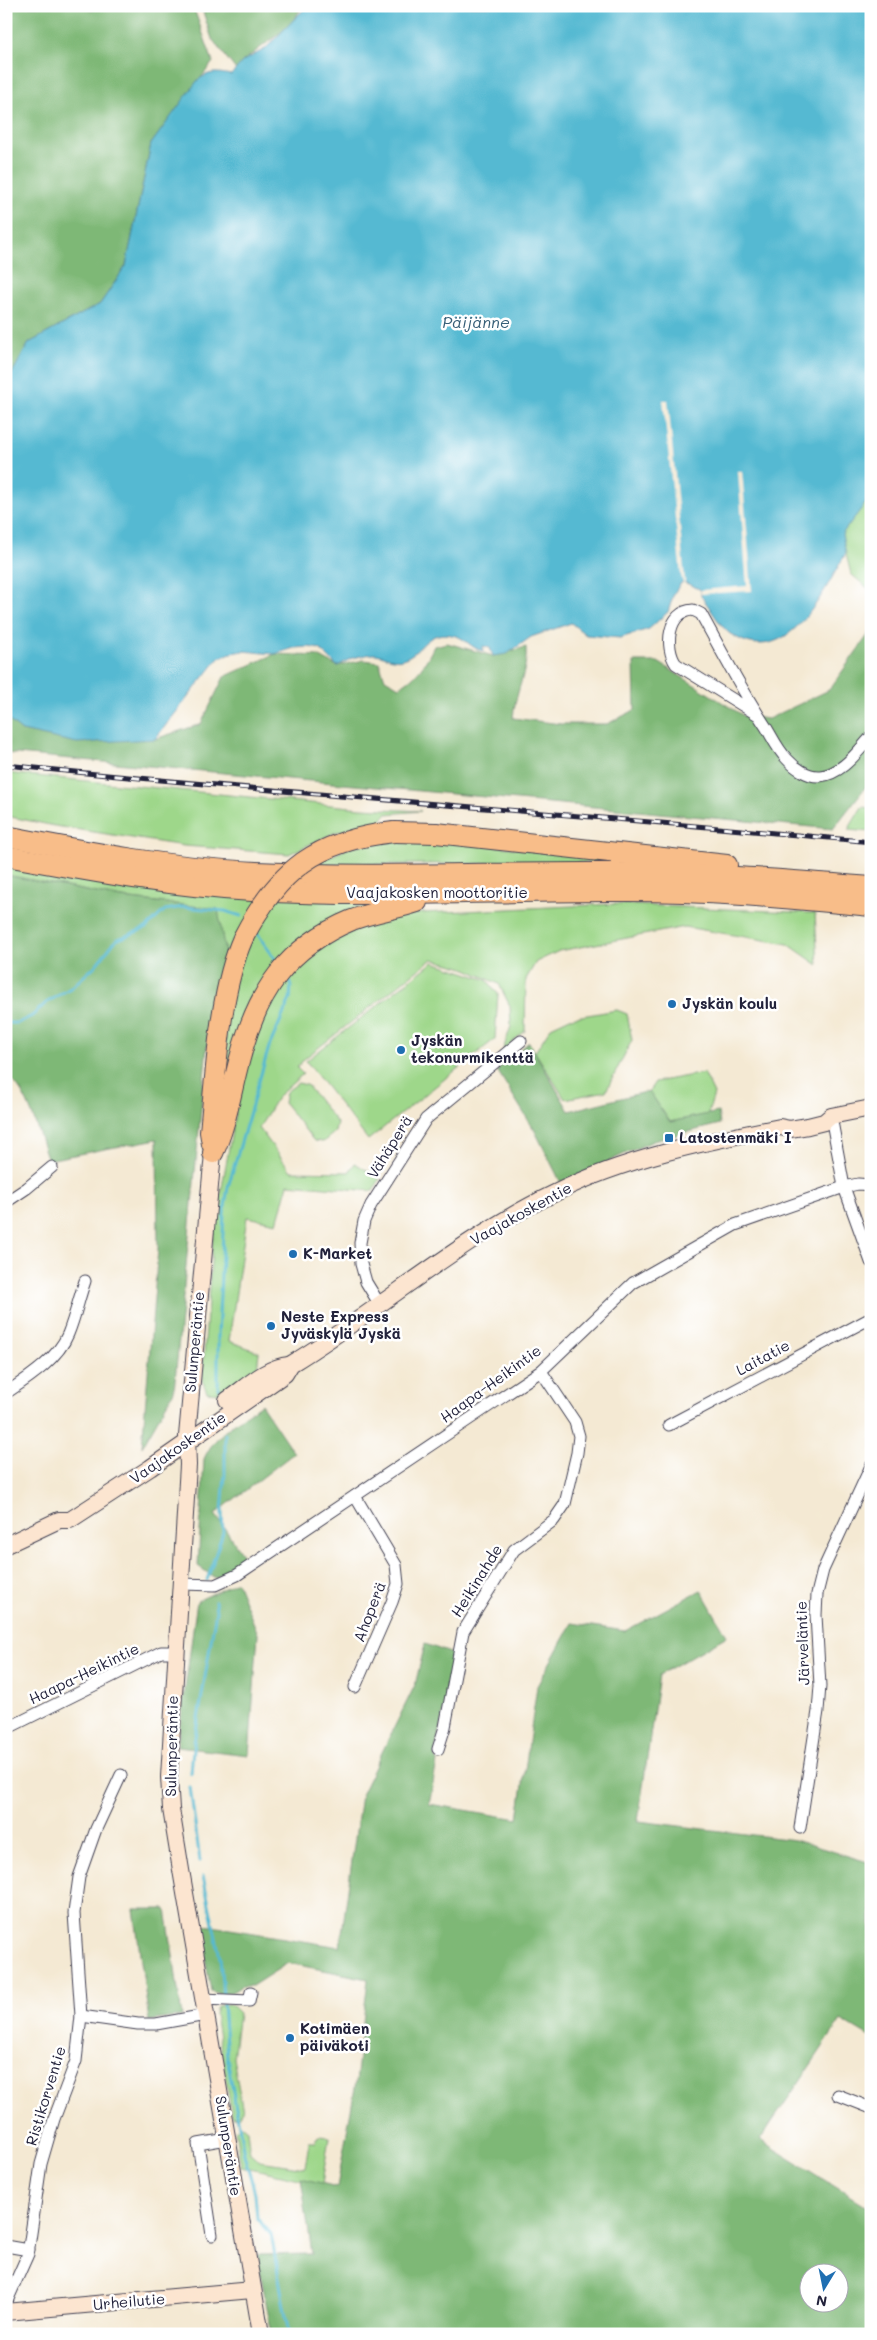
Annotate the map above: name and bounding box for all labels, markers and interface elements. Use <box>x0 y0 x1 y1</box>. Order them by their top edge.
water label: Päijänne <box>442 311 510 332</box>
street label: Vaajakosken moottoritie <box>346 882 528 902</box>
place label: Jyskän koulu <box>682 993 777 1013</box>
marker: Jyskän koulu <box>666 998 678 1010</box>
place label: Jyskän tekonurmikenttä <box>411 1030 534 1067</box>
marker: Jyskän tekonurmikenttä <box>395 1044 407 1056</box>
street label: Vähäperä <box>362 1111 416 1182</box>
place label: Latostenmäki I <box>679 1127 792 1147</box>
marker: Latostenmäki I <box>663 1132 675 1144</box>
street label: Vaajakoskentie <box>466 1177 575 1249</box>
place label: K-Market <box>303 1243 372 1263</box>
marker: K-Market <box>287 1248 299 1260</box>
street label: Sulunperäntie <box>180 1291 208 1393</box>
place label: Neste Express Jyväskylä Jyskä <box>281 1306 401 1343</box>
marker: Neste Express Jyväskylä Jyskä <box>265 1320 277 1332</box>
street label: Laitatie <box>732 1335 793 1380</box>
street label: Haapa-Heikintie <box>436 1340 545 1427</box>
street label: Vaajakoskentie <box>125 1407 229 1488</box>
street label: Heikinahde <box>446 1540 506 1621</box>
street label: Ahoperä <box>348 1579 390 1645</box>
street label: Järveläntie <box>791 1601 813 1685</box>
street label: Haapa-Heikintie <box>25 1638 142 1708</box>
street label: Sulunperäntie <box>160 1695 182 1797</box>
place label: Kotimäen päiväkoti <box>300 2018 369 2055</box>
marker: Kotimäen päiväkoti <box>284 2032 296 2044</box>
street label: Ristikorventie <box>20 2043 70 2148</box>
street label: Sulunperäntie <box>211 2094 247 2197</box>
north arrow <box>800 2262 850 2312</box>
street label: Urheilutie <box>92 2288 166 2314</box>
text: N <box>815 2291 829 2312</box>

